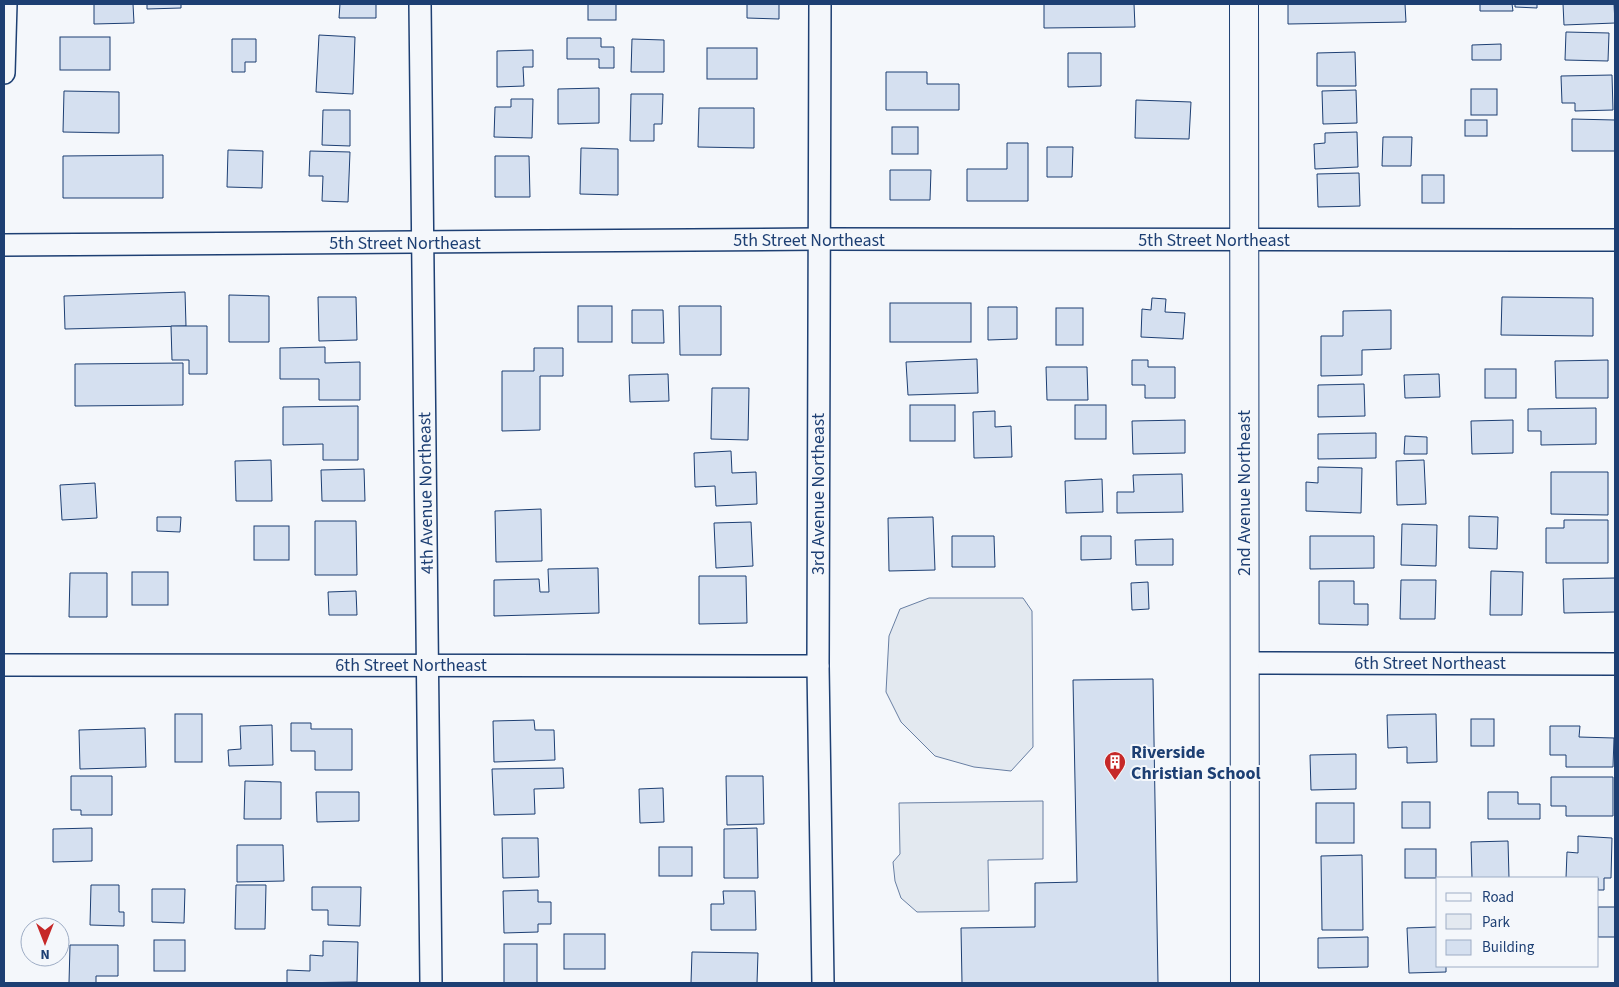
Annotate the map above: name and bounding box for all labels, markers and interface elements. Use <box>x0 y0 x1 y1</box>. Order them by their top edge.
street label: 5th Street Northeast <box>733 228 885 253</box>
street label: 5th Street Northeast <box>1138 228 1290 253</box>
street label: 5th Street Northeast <box>329 231 481 256</box>
street label: 2nd Avenue Northeast <box>1232 410 1257 576</box>
street label: 4th Avenue Northeast <box>412 412 440 574</box>
street label: 3rd Avenue Northeast <box>806 413 831 575</box>
street label: 6th Street Northeast <box>1354 651 1506 676</box>
street label: 6th Street Northeast <box>335 653 487 678</box>
place label: Riverside Christian School <box>1131 740 1261 786</box>
building icon: Riverside Christian School <box>1103 750 1127 781</box>
legend <box>1436 877 1599 967</box>
text: Road <box>1482 887 1514 908</box>
text: Park <box>1482 912 1511 933</box>
north arrow <box>20 917 70 967</box>
text: Building <box>1482 937 1535 958</box>
text: N <box>40 944 50 964</box>

